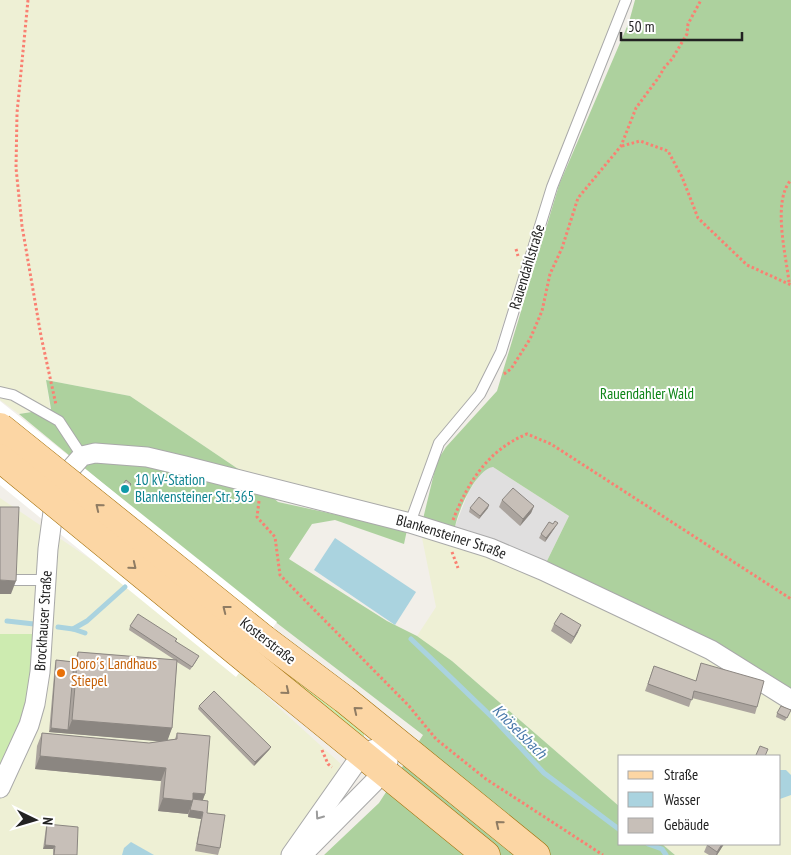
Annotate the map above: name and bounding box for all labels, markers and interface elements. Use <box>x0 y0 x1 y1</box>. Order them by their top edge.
scale bar <box>621 10 742 42</box>
text: 50 m <box>628 17 654 36</box>
street label: Rauendahlstraße <box>505 222 548 312</box>
park label: Rauendahler Wald <box>600 384 694 403</box>
place label: 10 kV-Station Blankensteiner Str. 365 <box>135 470 254 506</box>
marker: 10 kV-Station Blankensteiner Str. 365 <box>119 483 131 495</box>
one-way arrow <box>96 505 105 513</box>
street label: Blankensteiner Straße <box>394 510 509 563</box>
one-way arrow <box>127 561 136 569</box>
street label: Brockhauser Straße <box>30 570 56 672</box>
one-way arrow <box>223 606 232 614</box>
street label: Kosterstraße <box>237 613 300 668</box>
place label: Doro´s Landhaus Stiepel <box>71 654 157 690</box>
marker: Doro´s Landhaus Stiepel <box>55 667 67 679</box>
one-way arrow <box>280 686 289 694</box>
water label: Knöselsbach <box>489 700 552 763</box>
one-way arrow <box>354 707 363 715</box>
legend <box>618 755 781 845</box>
text: Straße <box>664 765 698 784</box>
text: Wasser <box>664 790 701 809</box>
north arrow <box>10 795 60 845</box>
one-way arrow <box>316 810 325 820</box>
text: Gebäude <box>664 815 709 834</box>
text: N <box>39 817 57 826</box>
one-way arrow <box>495 820 504 829</box>

